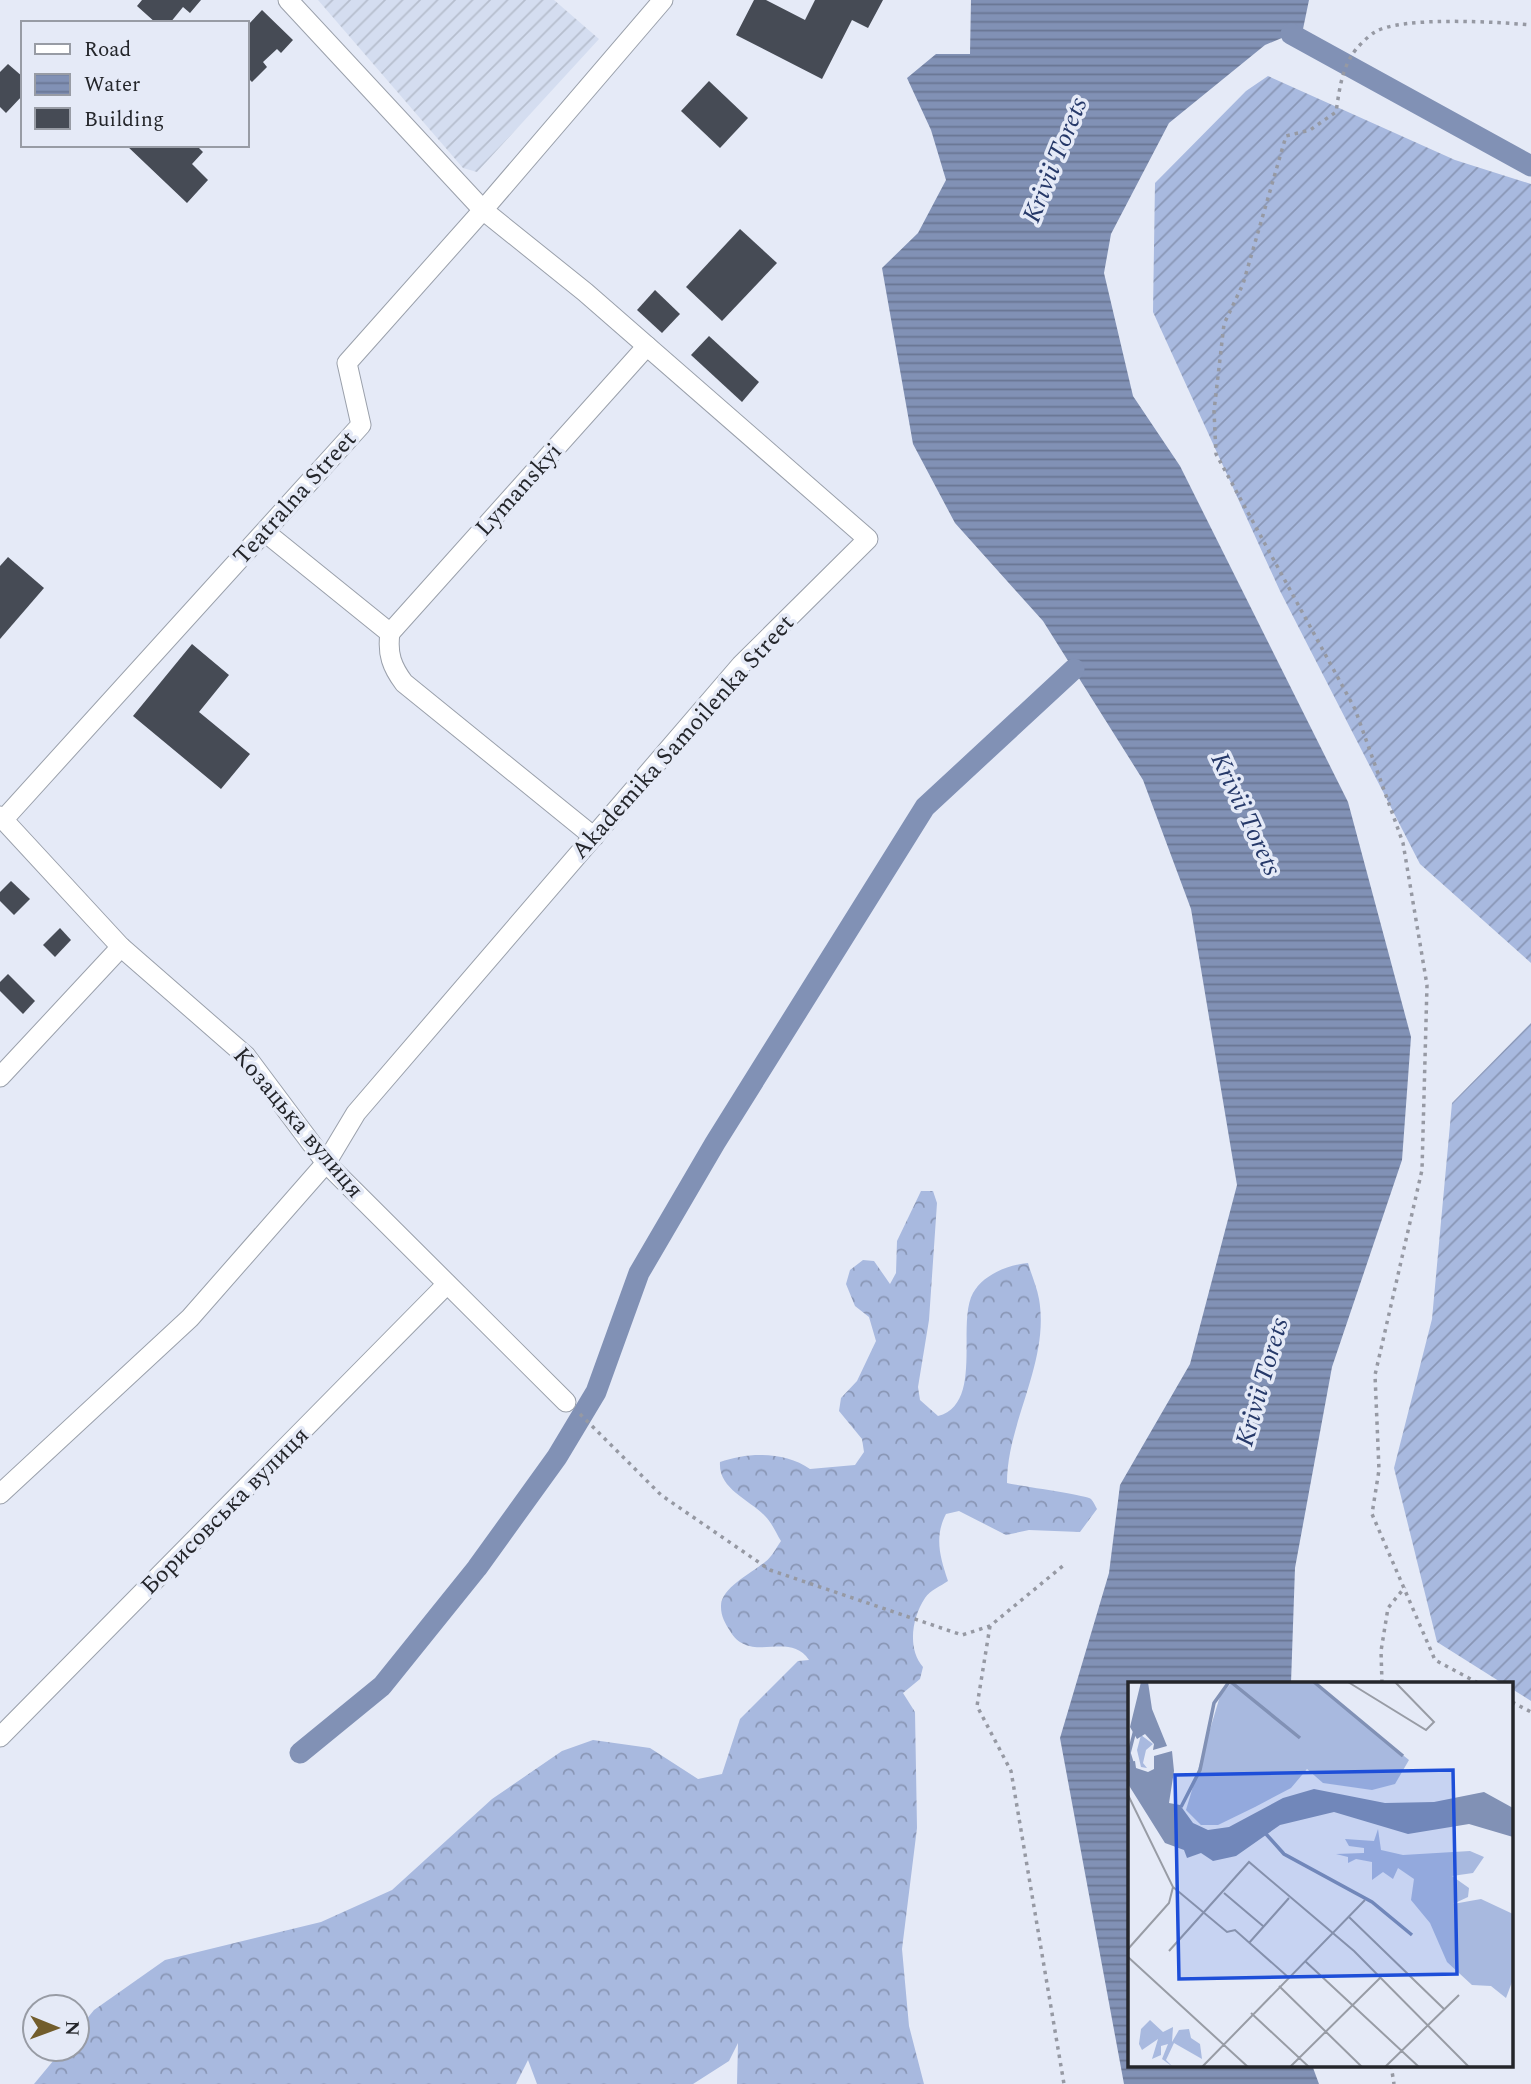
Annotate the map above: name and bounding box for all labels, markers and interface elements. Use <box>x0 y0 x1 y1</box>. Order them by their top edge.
legend <box>21 21 248 147</box>
text: Road <box>84 34 131 66</box>
text: Water <box>84 69 140 101</box>
water label: Krivii Torets <box>1012 91 1098 229</box>
text: Building <box>84 104 164 136</box>
street label: Teatralna Street <box>225 423 365 573</box>
street label: Lymanskyi <box>467 435 571 545</box>
street label: Akademika Samoilenka Street <box>563 606 803 868</box>
water label: Krivii Torets <box>1200 746 1292 882</box>
street label: Козацька вулиця <box>224 1040 372 1206</box>
water label: Krivii Torets <box>1225 1313 1299 1451</box>
street label: Борисовська вулиця <box>132 1418 318 1604</box>
inset map <box>1128 1682 1514 2066</box>
north arrow <box>21 1993 91 2063</box>
text: N <box>57 2020 86 2036</box>

